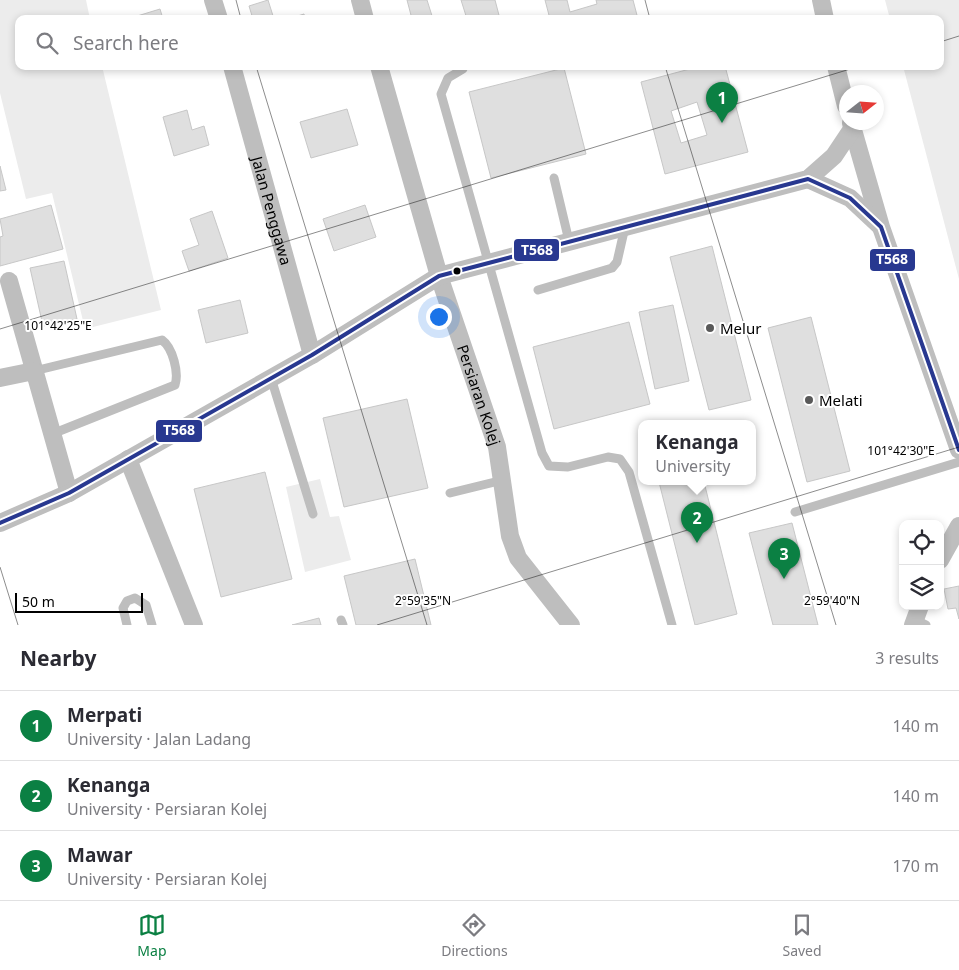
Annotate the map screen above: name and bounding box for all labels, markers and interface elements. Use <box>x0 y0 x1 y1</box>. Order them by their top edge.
search box <box>15 15 944 70</box>
icon: search <box>33 29 61 57</box>
text: Search here <box>73 30 179 56</box>
pin: 1 <box>706 82 738 123</box>
north arrow <box>839 85 884 130</box>
street label: Jalan Penggawa <box>247 152 297 267</box>
line badge: T568 <box>513 238 560 262</box>
text: T568 <box>521 240 553 259</box>
line badge: T568 <box>869 248 916 272</box>
text: T568 <box>876 249 908 268</box>
unlabelled marker <box>452 266 462 276</box>
your location <box>426 304 452 330</box>
text: 101°42'25"E <box>24 317 92 334</box>
place label: Melur <box>720 318 761 338</box>
marker: Melur <box>704 322 716 334</box>
street label: Persiaran Kolej <box>453 342 506 448</box>
place label: Melati <box>819 390 863 410</box>
marker: Melati <box>803 394 815 406</box>
line badge: T568 <box>155 419 203 443</box>
text: T568 <box>163 420 195 439</box>
popup <box>638 420 756 485</box>
text: Kenanga <box>655 429 739 455</box>
text: 101°42'30"E <box>867 442 935 459</box>
text: University <box>655 455 730 477</box>
pin: 2 <box>681 502 713 543</box>
map controls <box>899 520 944 610</box>
button: locate <box>899 520 944 565</box>
pin: 3 <box>768 538 800 579</box>
button: layers <box>899 565 944 610</box>
scale bar <box>15 590 142 613</box>
text: 50 m <box>22 592 55 611</box>
text: 2°59'35"N <box>395 592 451 609</box>
text: 2°59'40"N <box>804 592 860 609</box>
text: Nearby <box>20 644 96 672</box>
text: 3 results <box>875 647 939 669</box>
text: Merpati <box>67 702 142 728</box>
text: 1 <box>31 715 41 737</box>
text: 140 m <box>892 715 939 737</box>
text: University · Jalan Ladang <box>67 728 251 750</box>
text: Kenanga <box>67 772 150 798</box>
text: 2 <box>31 785 41 807</box>
text: 140 m <box>892 785 939 807</box>
text: University · Persiaran Kolej <box>67 798 267 820</box>
text: Mawar <box>67 842 132 868</box>
text: 3 <box>31 855 41 877</box>
text: 170 m <box>892 855 939 877</box>
text: University · Persiaran Kolej <box>67 868 267 890</box>
tab: Map <box>137 911 167 960</box>
tab: Directions <box>441 911 508 960</box>
tab: Saved <box>782 911 822 960</box>

